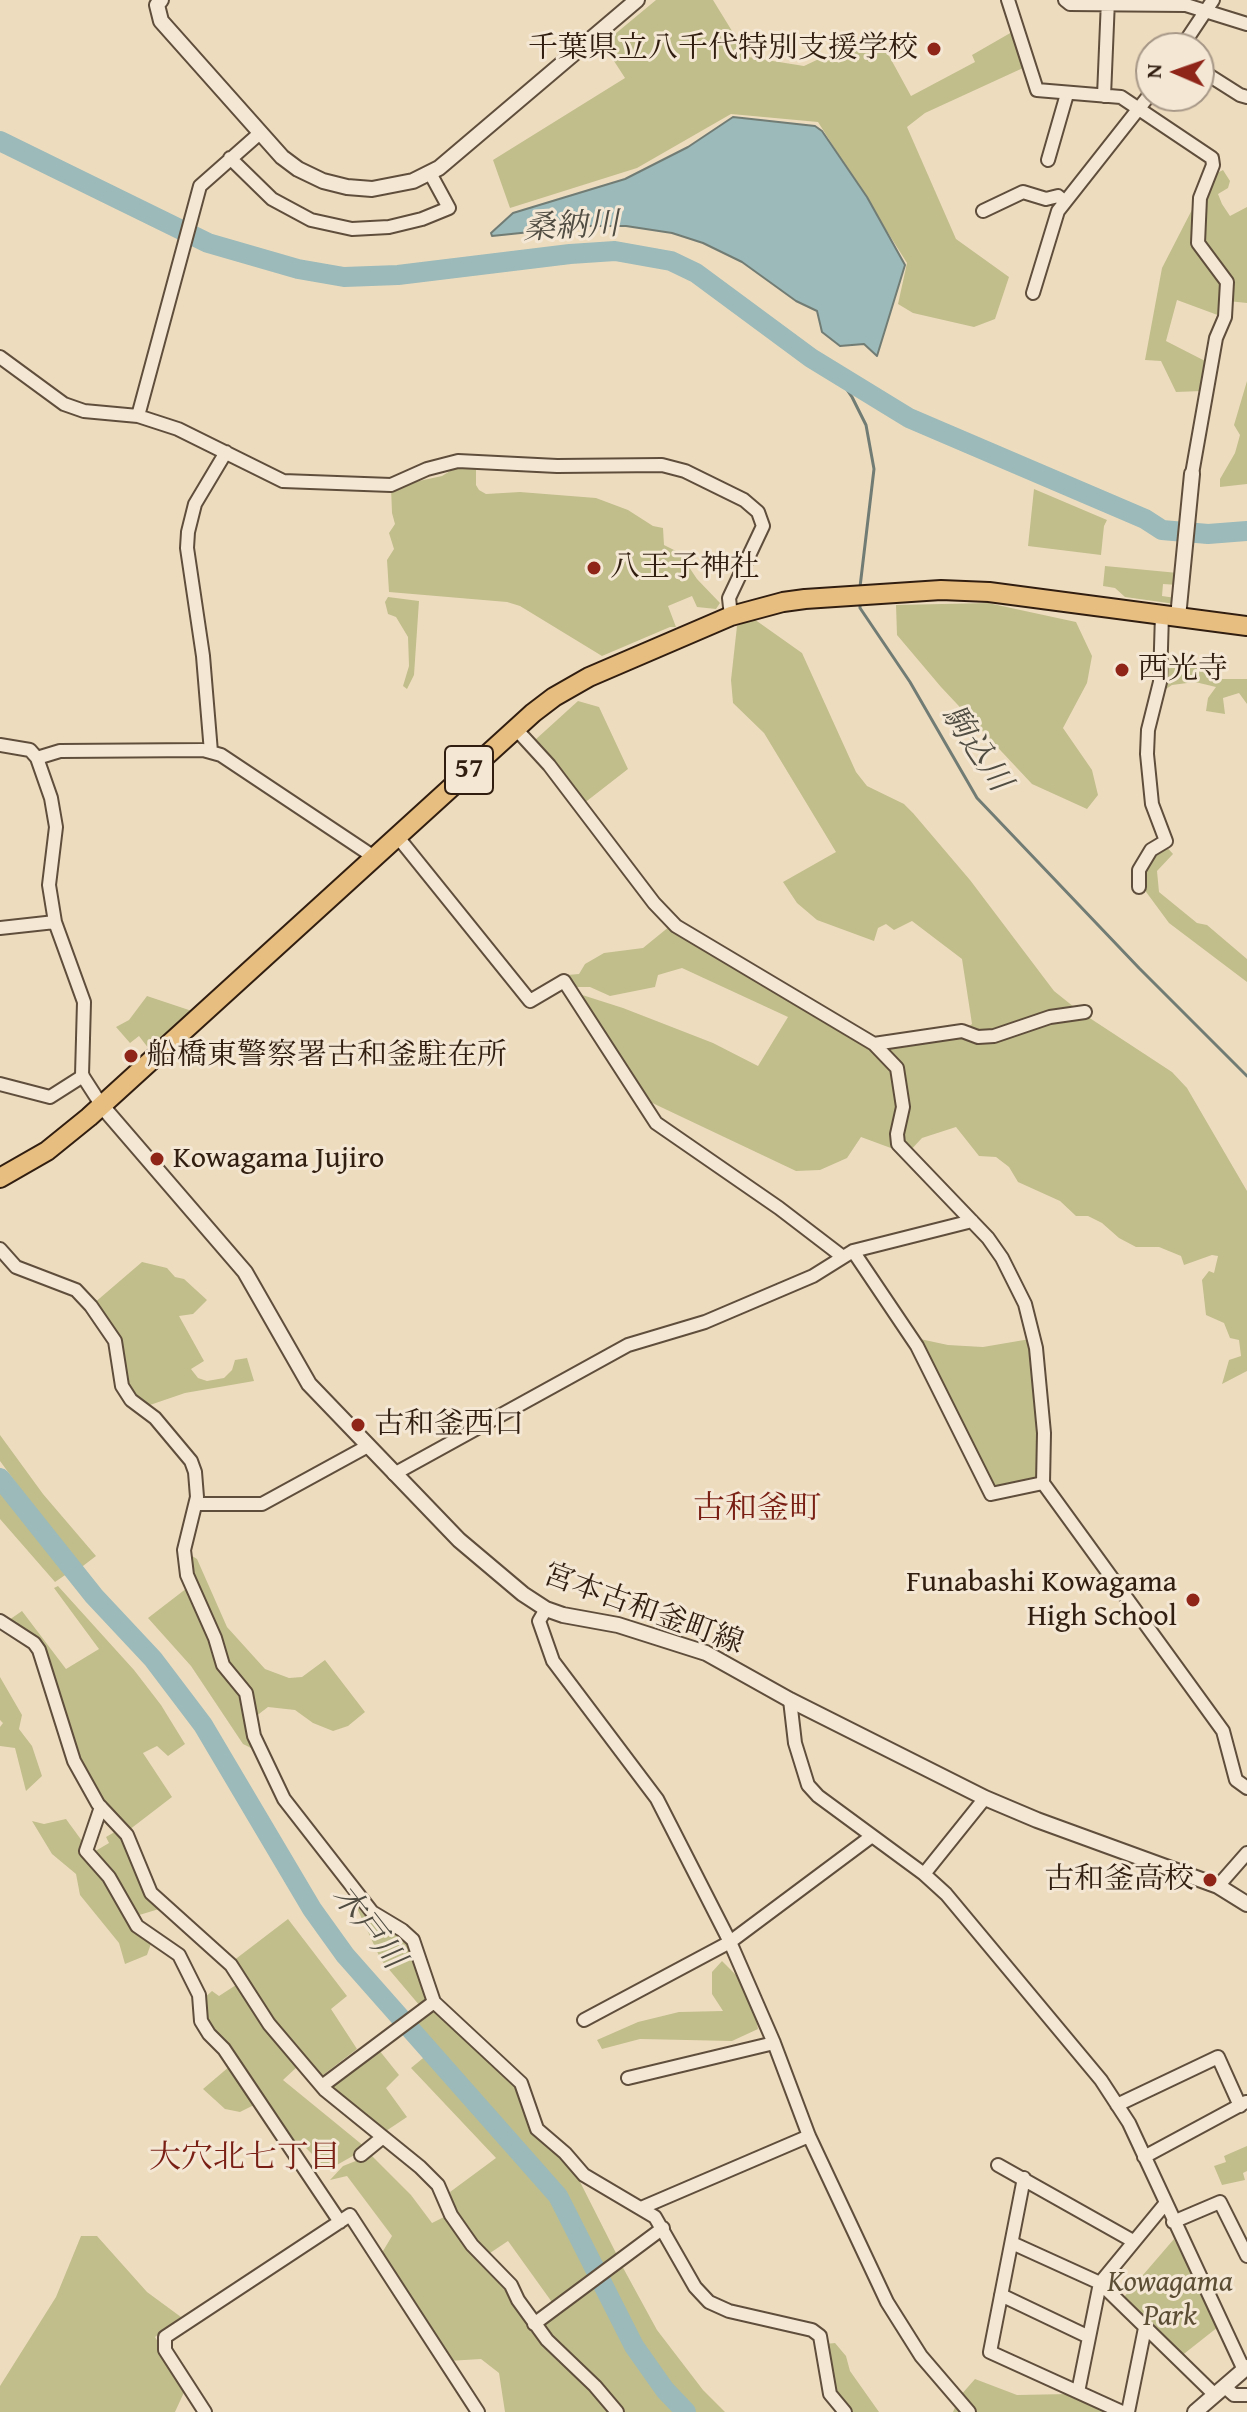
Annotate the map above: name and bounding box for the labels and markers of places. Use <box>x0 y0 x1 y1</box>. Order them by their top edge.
place label: 千葉県立八千代特別支援学校 <box>528 31 918 67</box>
marker: 千葉県立八千代特別支援学校 <box>925 40 943 58</box>
place label: 八王子神社 <box>610 550 760 586</box>
marker: 八王子神社 <box>585 559 603 577</box>
place label: 西光寺 <box>1138 652 1228 688</box>
marker: 西光寺 <box>1113 661 1131 679</box>
place label: 船橋東警察署古和釜駐在所 <box>147 1038 507 1074</box>
marker: 船橋東警察署古和釜駐在所 <box>122 1047 140 1065</box>
place label: Kowagama Jujiro <box>173 1141 384 1177</box>
marker: Kowagama Jujiro <box>148 1150 166 1168</box>
place label: 古和釜西口 <box>374 1407 524 1443</box>
marker: 古和釜西口 <box>349 1416 367 1434</box>
place label: Funabashi Kowagama High School <box>906 1565 1177 1636</box>
marker: Funabashi Kowagama High School <box>1184 1591 1202 1609</box>
place label: 古和釜高校 <box>1044 1862 1194 1898</box>
marker: 古和釜高校 <box>1201 1871 1219 1889</box>

